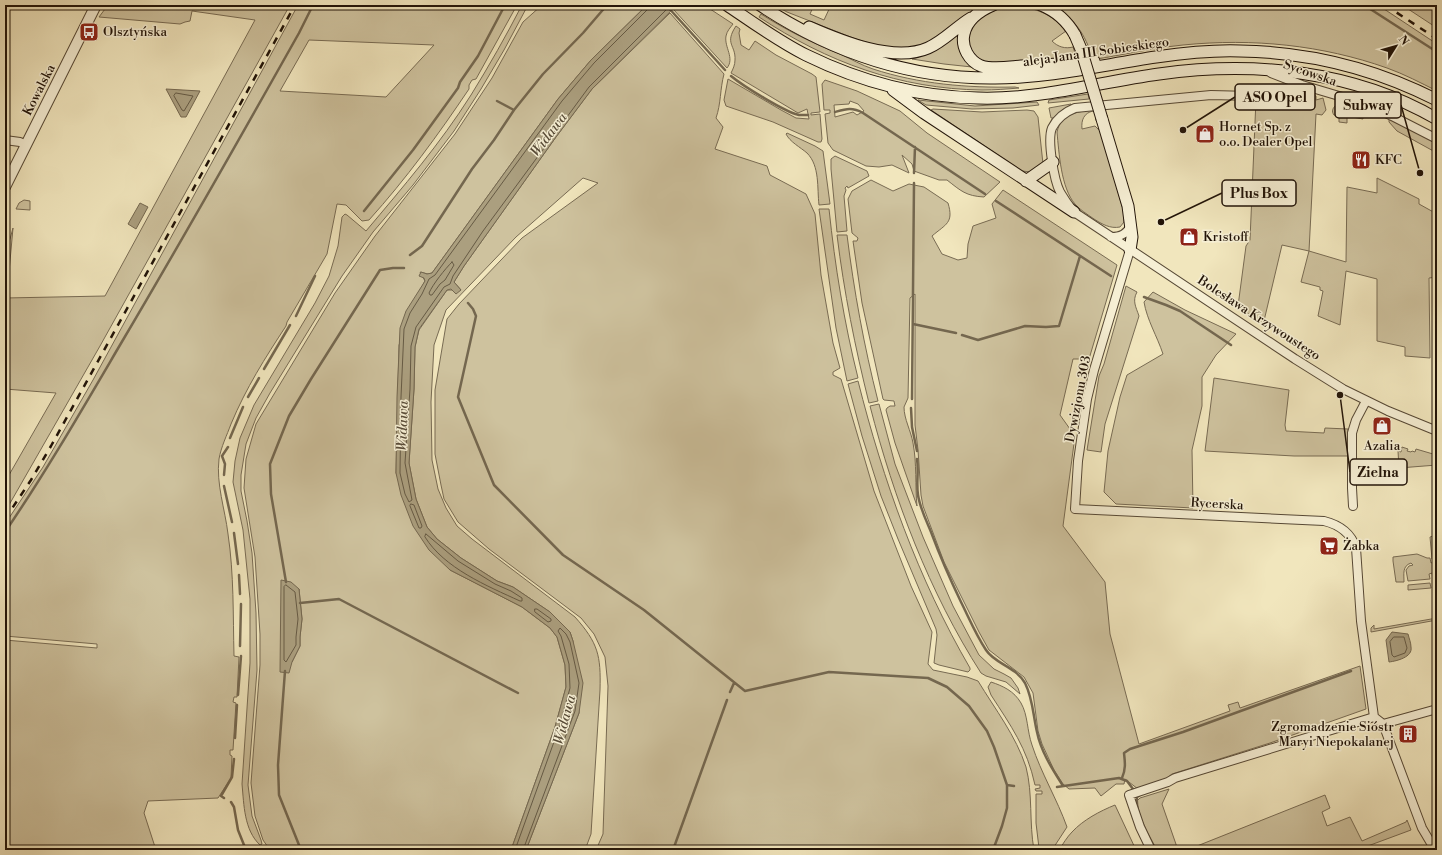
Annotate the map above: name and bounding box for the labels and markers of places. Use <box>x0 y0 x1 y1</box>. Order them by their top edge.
bus stop icon: Olsztyńska <box>78 21 100 43</box>
place label: Olsztyńska <box>103 24 168 40</box>
callout: ASO Opel <box>1235 84 1315 110</box>
callout: Subway <box>1335 92 1401 118</box>
place label: Hornet Sp. z o.o. Dealer Opel <box>1219 119 1313 150</box>
shop icon: Hornet Sp. z o.o. Dealer Opel <box>1194 123 1216 145</box>
restaurant icon: KFC <box>1350 149 1372 171</box>
place label: KFC <box>1375 152 1402 168</box>
callout: Plus Box <box>1222 180 1296 206</box>
shop icon: Kristoff <box>1178 226 1200 248</box>
place label: Kristoff <box>1203 229 1249 245</box>
shop icon: Azalia <box>1371 415 1393 437</box>
place label: Azalia <box>1363 438 1401 454</box>
callout: Zielna <box>1350 459 1407 485</box>
supermarket icon: Żabka <box>1318 535 1340 557</box>
place label: Żabka <box>1343 537 1380 554</box>
place label: Zgromadzenie Sióstr Maryi Niepokalanej <box>1271 719 1394 750</box>
building icon: Zgromadzenie Sióstr Maryi Niepokalanej <box>1397 723 1419 745</box>

